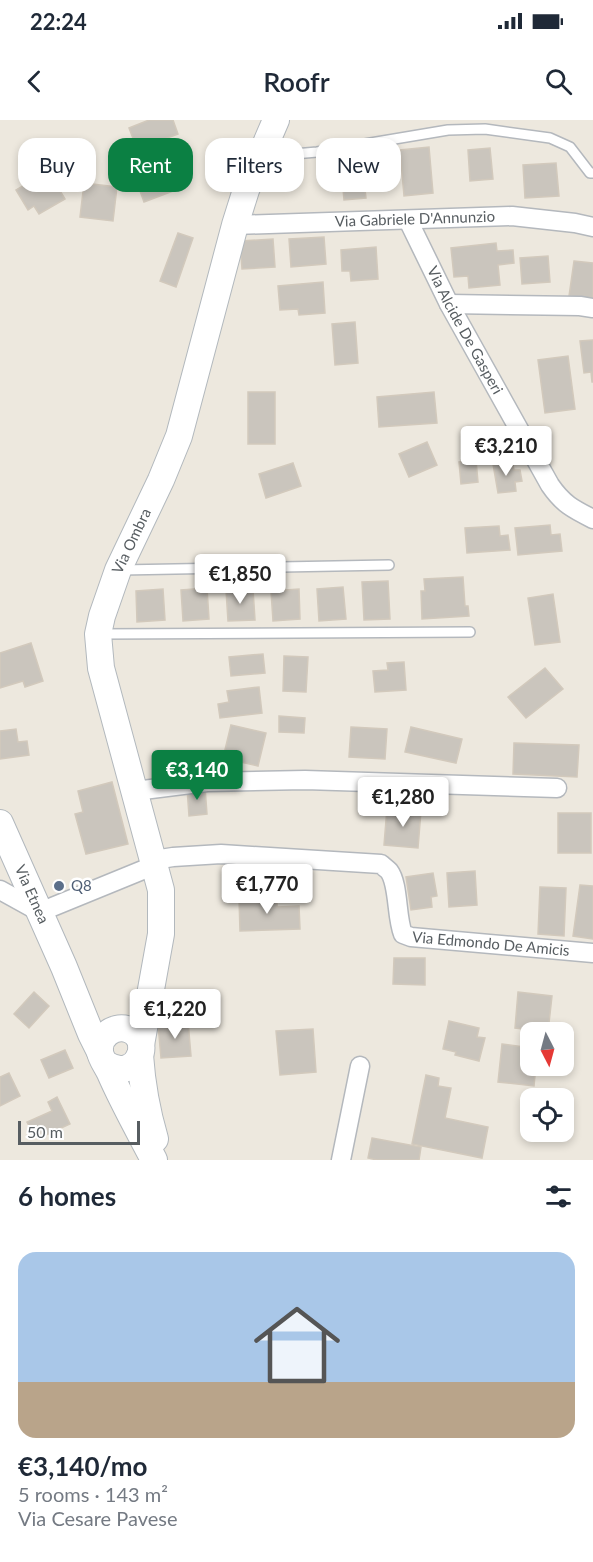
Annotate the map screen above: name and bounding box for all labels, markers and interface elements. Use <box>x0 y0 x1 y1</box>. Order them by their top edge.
text: 22:24 <box>30 8 87 35</box>
icon: back <box>18 65 51 98</box>
text: Roofr <box>263 65 330 98</box>
icon: search <box>542 65 575 98</box>
chip: Buy <box>18 138 96 192</box>
chip: Rent <box>108 138 193 192</box>
chip: Filters <box>205 138 304 192</box>
chip: New <box>316 138 401 192</box>
street label: Via Gabriele D'Annunzio <box>334 207 495 230</box>
street label: Via Alcide De Gasperi <box>424 263 507 397</box>
pin: €3,210 <box>457 426 555 477</box>
text: €3,210 <box>475 433 537 457</box>
street label: Via Ombra <box>108 505 154 576</box>
pin: €1,850 <box>191 554 289 605</box>
text: €1,850 <box>209 561 271 585</box>
pin: €3,140 <box>148 750 246 801</box>
text: €3,140 <box>166 757 228 781</box>
pin: €1,280 <box>354 777 452 828</box>
text: €1,280 <box>372 784 434 808</box>
street label: Via Etnea <box>12 862 54 926</box>
pin: €1,770 <box>218 864 316 915</box>
text: €1,770 <box>236 871 298 895</box>
place label: Q8 <box>71 876 92 894</box>
marker: Q8 <box>52 879 66 893</box>
street label: Via Edmondo De Amicis <box>412 927 570 959</box>
pin: €1,220 <box>126 989 224 1040</box>
text: €1,220 <box>144 996 206 1020</box>
north arrow <box>520 1022 574 1076</box>
map controls <box>520 1022 574 1142</box>
button: locate <box>520 1088 574 1142</box>
scale bar <box>18 1118 140 1145</box>
text: 50 m <box>27 1122 63 1141</box>
text: 6 homes <box>18 1180 116 1212</box>
icon: filters <box>542 1180 575 1213</box>
icon: home <box>243 1291 351 1399</box>
text: €3,140/mo <box>18 1450 148 1482</box>
text: 5 rooms · 143 m² <box>18 1482 168 1506</box>
text: Via Cesare Pavese <box>18 1506 178 1530</box>

